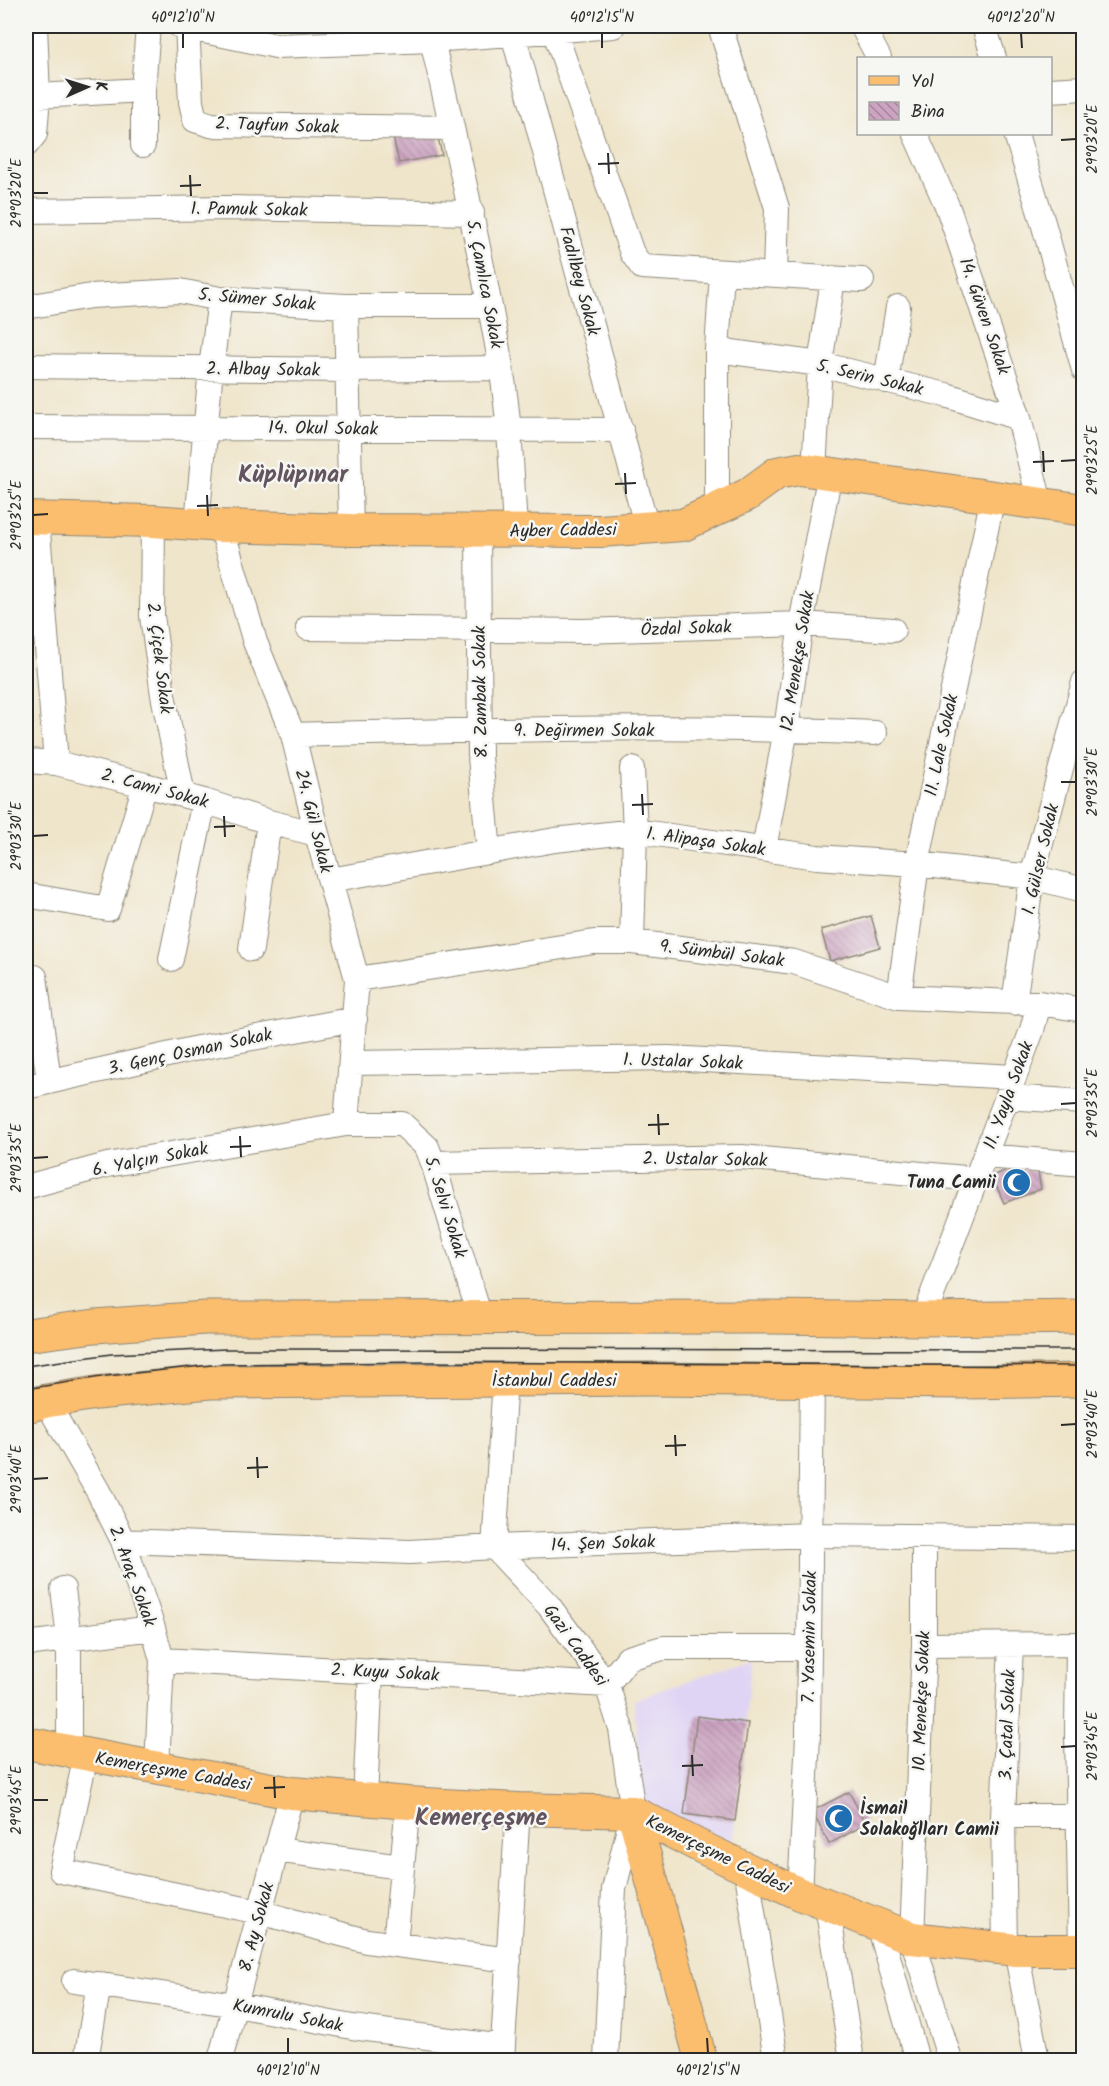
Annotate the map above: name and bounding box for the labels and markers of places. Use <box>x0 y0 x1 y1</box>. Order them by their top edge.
mosque icon: Tuna Camii <box>1001 1166 1033 1198</box>
place label: Tuna Camii <box>907 1169 996 1198</box>
place label: İsmail Solakoğlları Camii <box>860 1795 999 1845</box>
mosque icon: İsmail Solakoğlları Camii <box>823 1802 855 1834</box>

